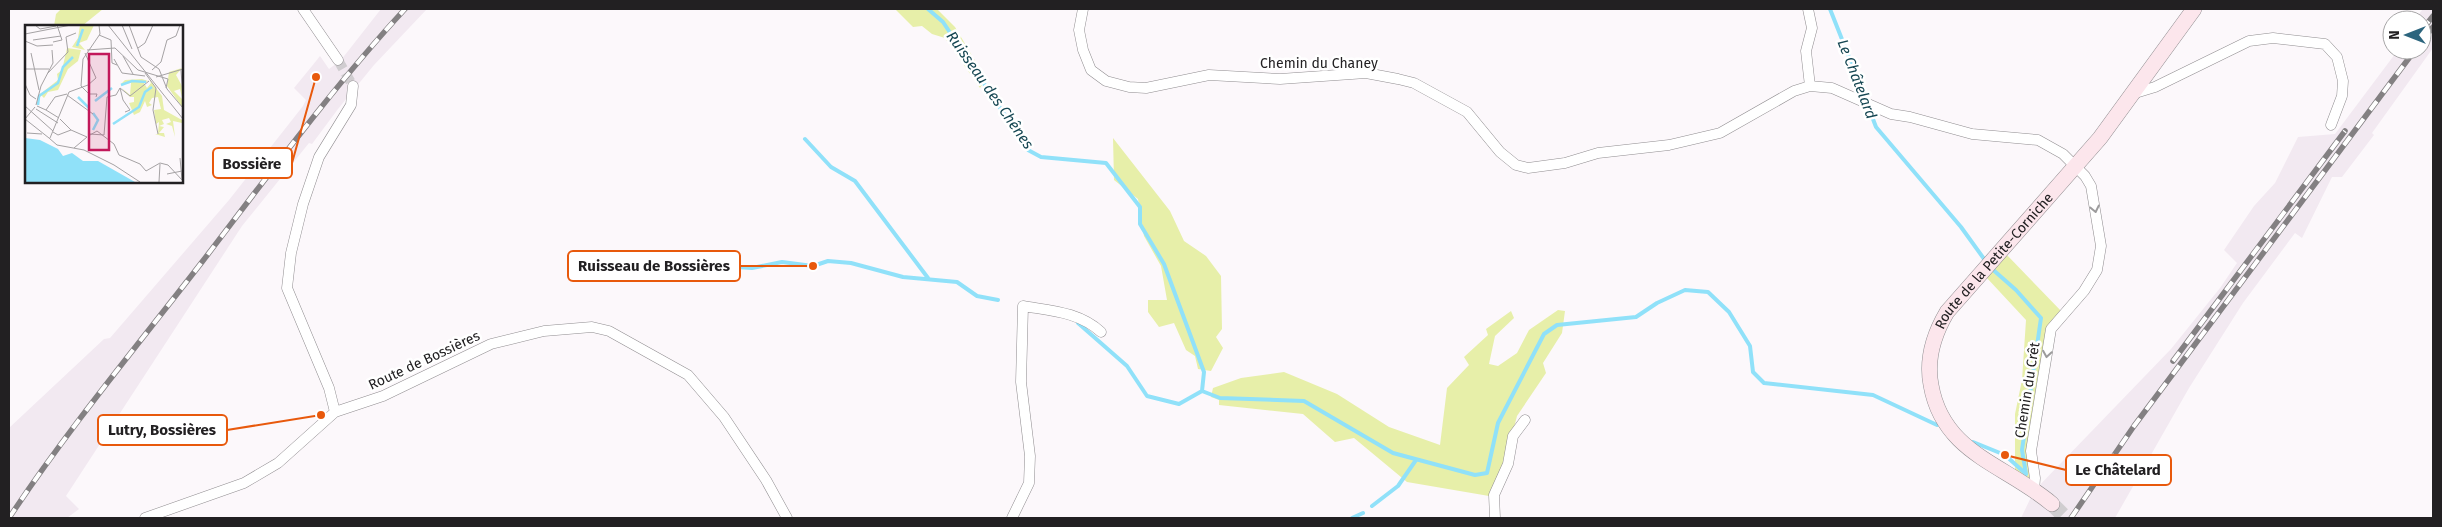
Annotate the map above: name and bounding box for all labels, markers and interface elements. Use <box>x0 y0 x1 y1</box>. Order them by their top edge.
north arrow <box>2382 10 2432 60</box>
inset map <box>25 25 182 182</box>
water label: Ruisseau des Chênes <box>943 28 1037 152</box>
text: N <box>2386 30 2403 40</box>
water label: Le Châtelard <box>1834 37 1880 121</box>
street label: Chemin du Chaney <box>1260 55 1378 72</box>
callout: Bossière <box>213 148 292 178</box>
text: Bossière <box>223 155 281 173</box>
street label: Route de la Petite-Corniche <box>1931 189 2057 332</box>
one-way arrow <box>2090 204 2100 213</box>
callout: Ruisseau de Bossières <box>568 251 740 281</box>
text: Ruisseau de Bossières <box>578 257 730 275</box>
street label: Route de Bossières <box>366 327 483 394</box>
street label: Chemin du Crêt <box>2012 340 2044 439</box>
one-way arrow <box>2042 350 2052 358</box>
callout: Lutry, Bossières <box>98 415 227 445</box>
text: Lutry, Bossières <box>108 421 216 439</box>
callout: Le Châtelard <box>2066 455 2171 485</box>
text: Le Châtelard <box>2075 461 2161 479</box>

